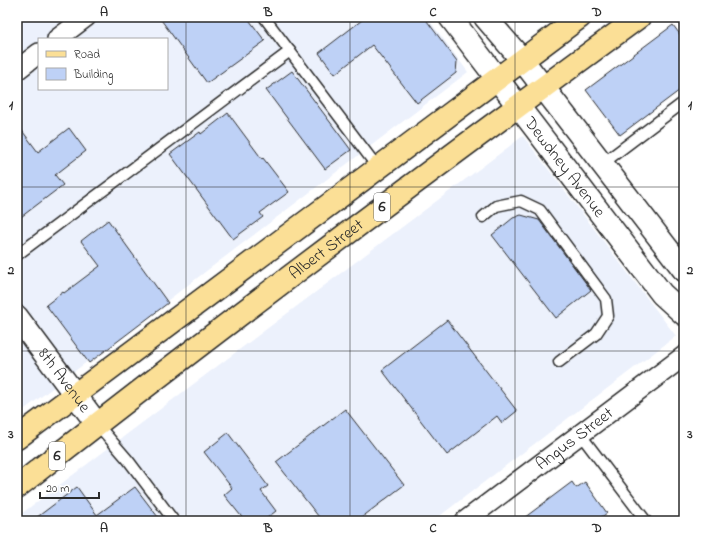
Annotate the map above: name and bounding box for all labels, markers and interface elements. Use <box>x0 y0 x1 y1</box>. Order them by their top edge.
text: A <box>100 3 108 22</box>
text: B <box>263 3 273 22</box>
text: C <box>429 3 437 22</box>
text: D <box>591 3 602 22</box>
legend <box>38 38 168 90</box>
text: Road <box>74 46 100 64</box>
text: Building <box>73 66 113 85</box>
text: 1 <box>9 96 14 115</box>
text: 1 <box>688 96 693 115</box>
street label: Dewdney Avenue <box>517 111 612 223</box>
road number: 6 <box>374 193 390 221</box>
street label: Albert Street <box>283 213 369 286</box>
text: 2 <box>7 261 15 280</box>
text: 2 <box>686 261 694 280</box>
street label: 8th Avenue <box>32 343 97 418</box>
street label: Angus Street <box>530 401 619 476</box>
text: 3 <box>7 425 14 444</box>
text: 3 <box>686 425 693 444</box>
road number: 6 <box>49 442 65 470</box>
scale bar <box>40 474 99 500</box>
text: 20 m <box>46 480 69 498</box>
text: A <box>100 519 108 538</box>
text: B <box>263 519 273 538</box>
text: C <box>429 519 437 538</box>
text: D <box>591 519 602 538</box>

